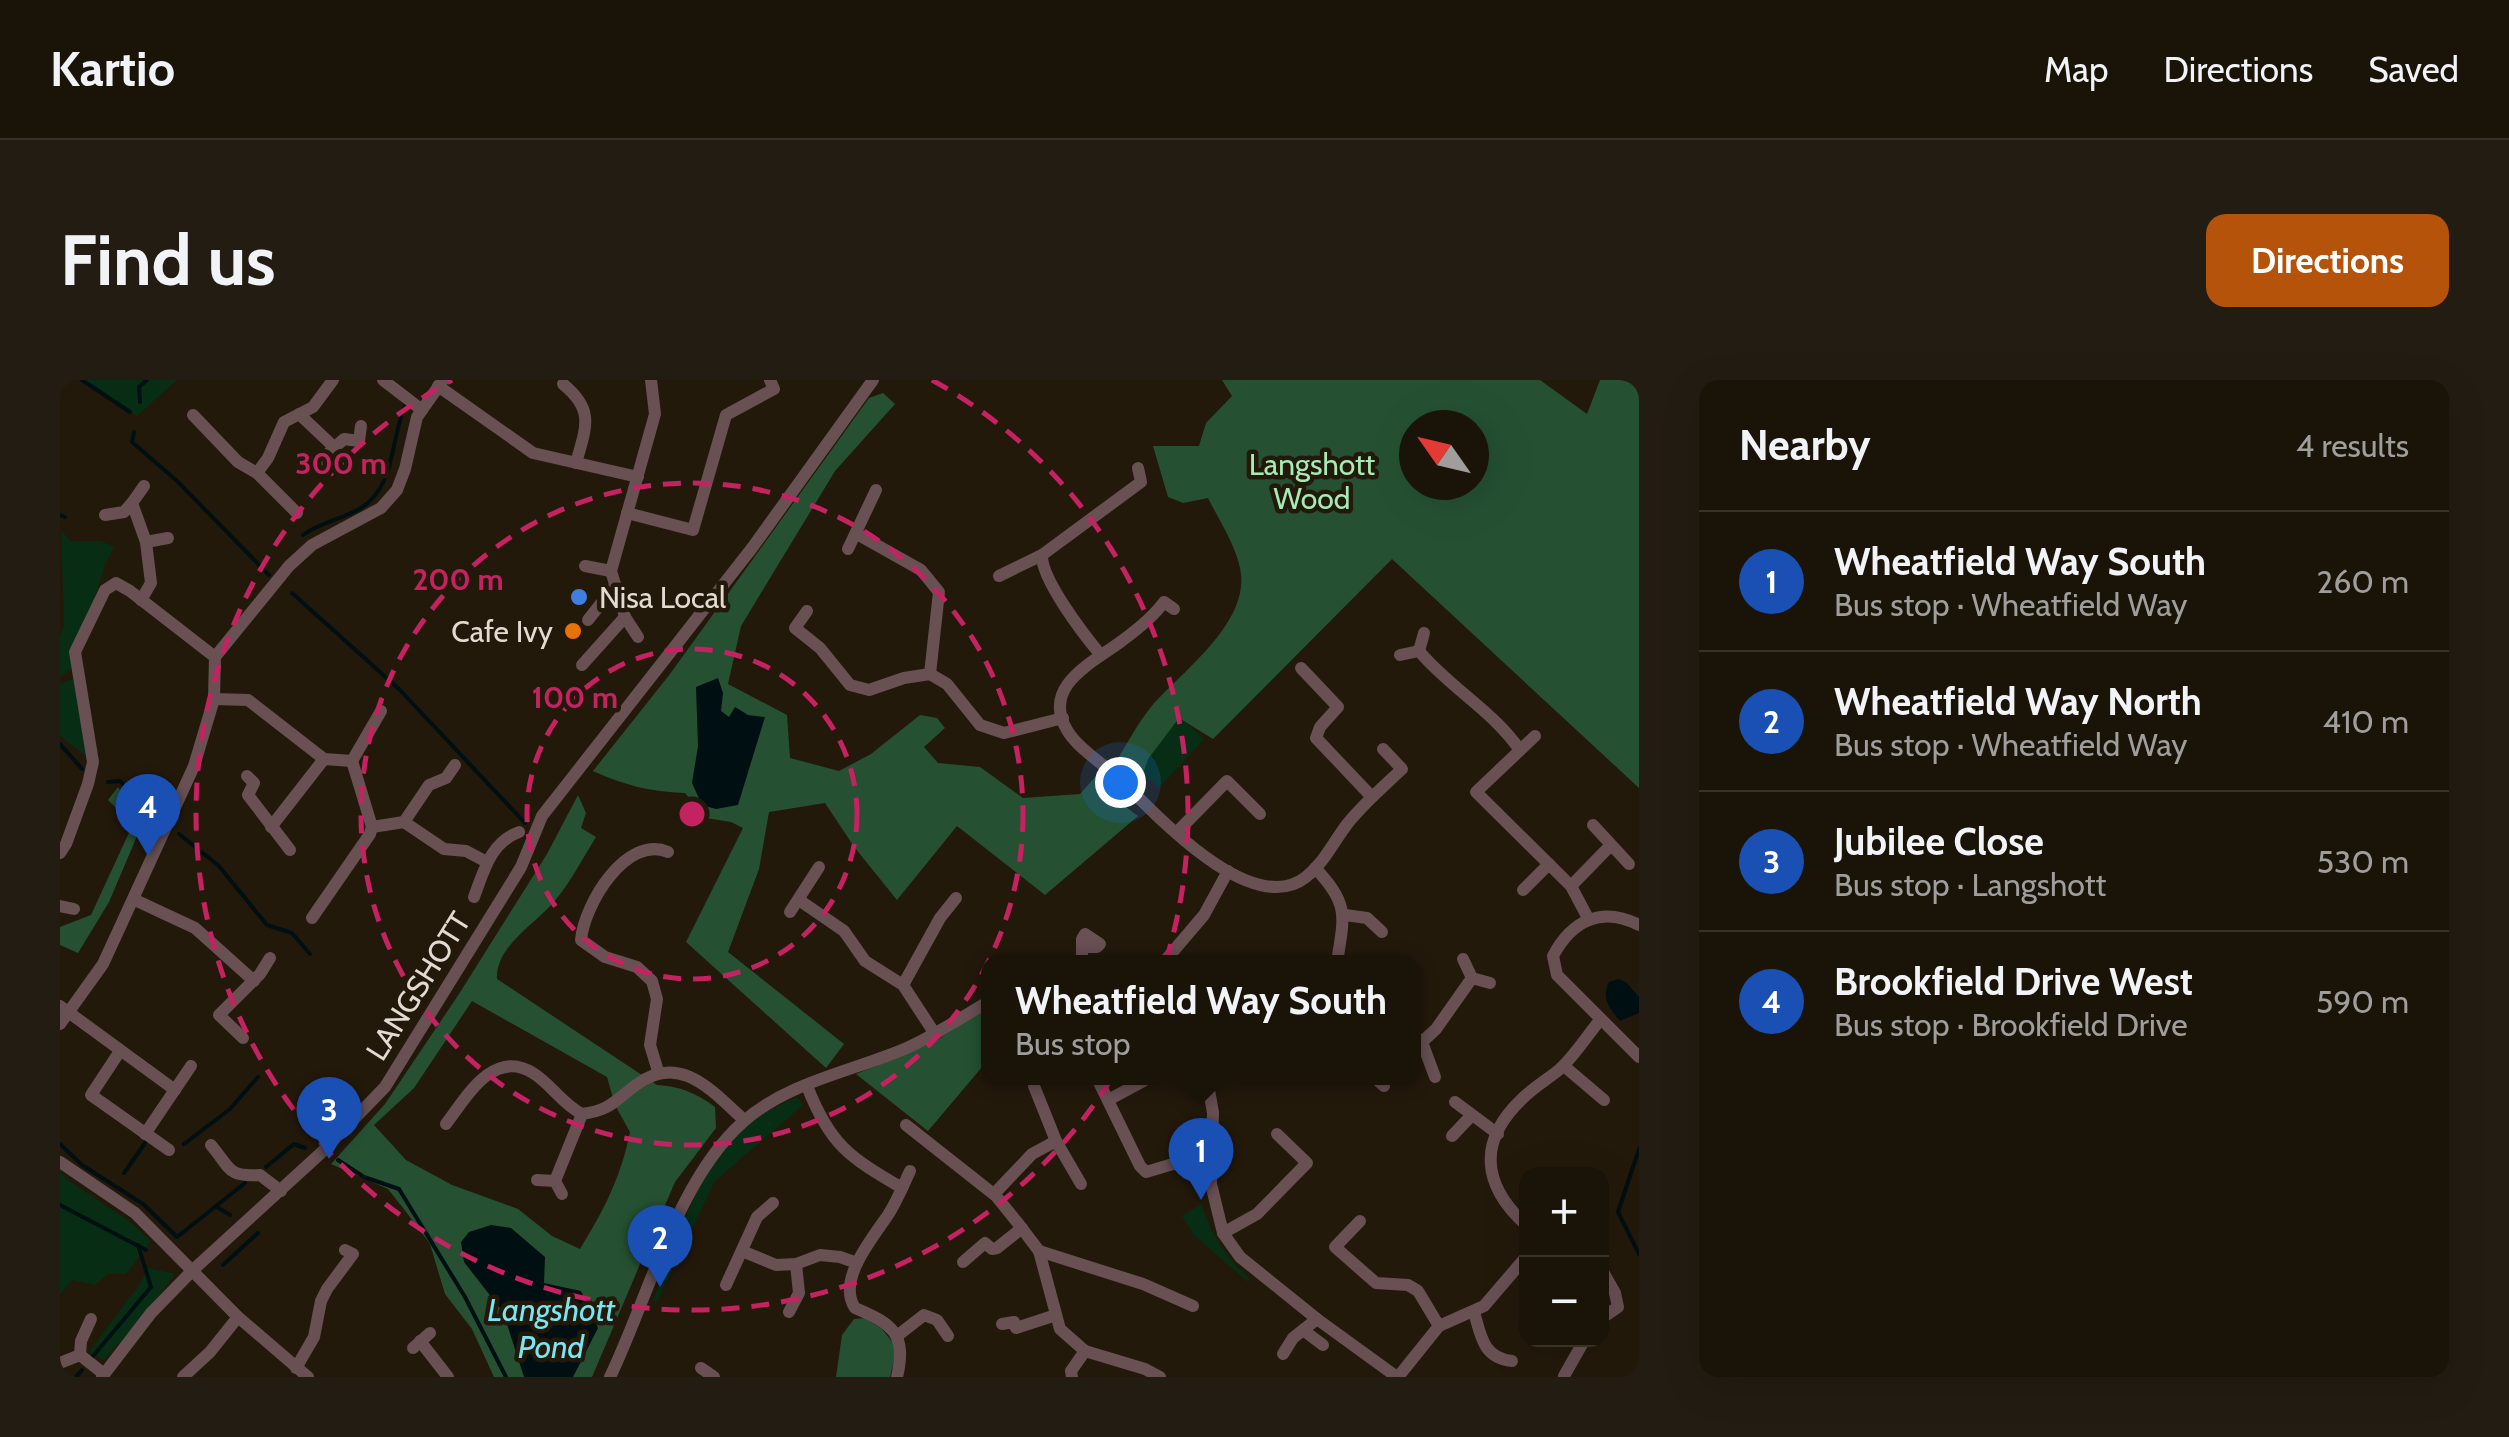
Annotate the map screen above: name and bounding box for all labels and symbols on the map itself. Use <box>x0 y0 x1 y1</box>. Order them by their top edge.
north arrow <box>1399 410 1489 500</box>
text: 300 m <box>295 445 387 482</box>
park label: Langshott Wood <box>1249 446 1375 517</box>
text: 200 m <box>412 561 504 598</box>
place label: Nisa Local <box>599 579 726 616</box>
marker: Nisa Local <box>568 586 590 608</box>
place label: Cafe Ivy <box>451 613 553 650</box>
marker: Cafe Ivy <box>562 620 584 642</box>
text: 100 m <box>532 679 618 716</box>
your location <box>1095 757 1146 808</box>
pin: 4 <box>116 774 180 856</box>
centre of rings <box>674 796 710 832</box>
street label: LANGSHOTT <box>358 905 478 1067</box>
pin: 3 <box>296 1076 362 1159</box>
pin: 1 <box>1168 1118 1234 1200</box>
pin: 2 <box>628 1204 692 1287</box>
water label: Langshott Pond <box>487 1290 616 1366</box>

